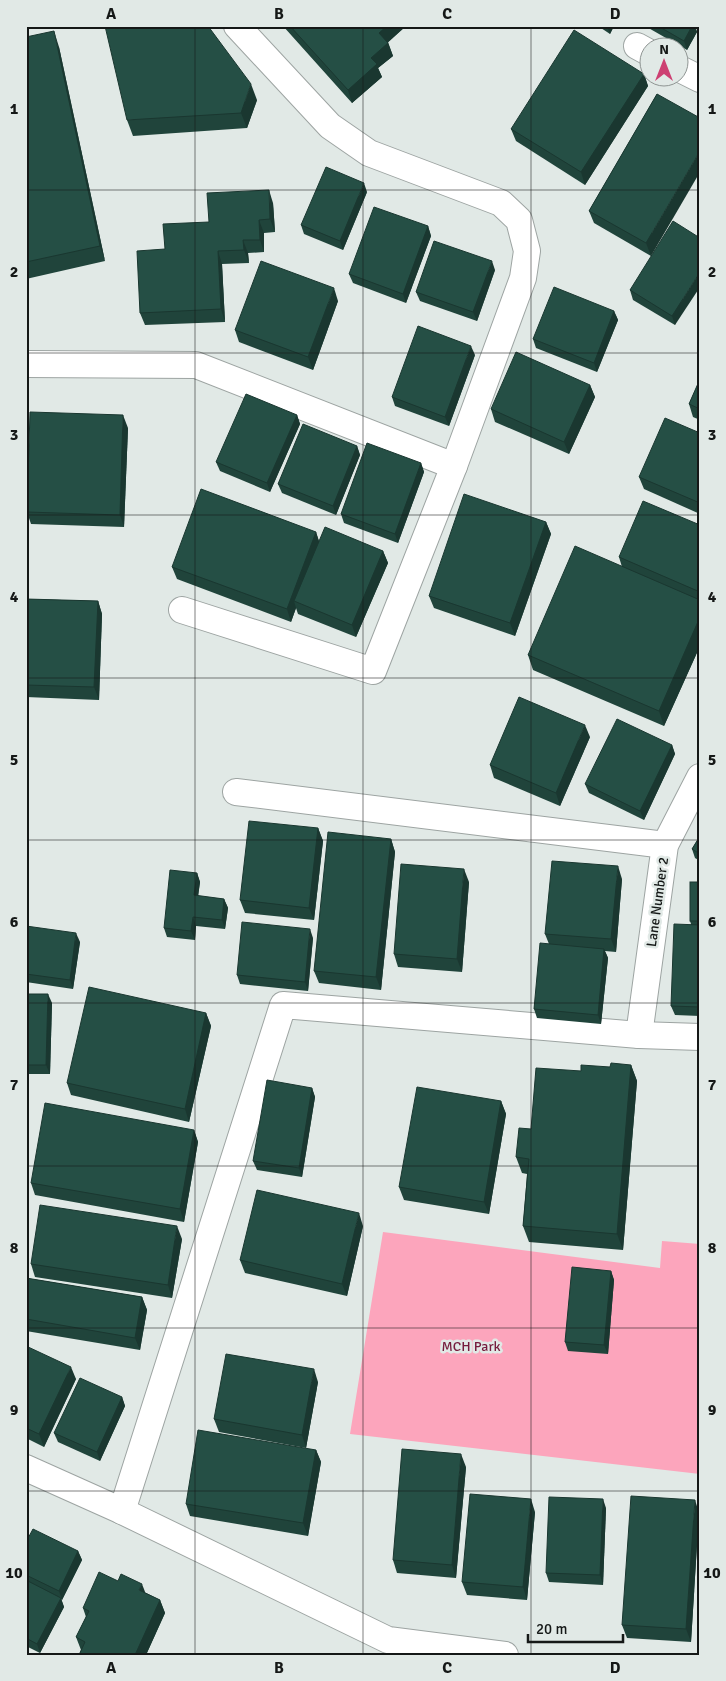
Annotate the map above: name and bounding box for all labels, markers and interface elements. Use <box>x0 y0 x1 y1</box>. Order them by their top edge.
text: A <box>106 4 117 24</box>
text: B <box>274 4 284 24</box>
text: C <box>442 4 452 24</box>
text: D <box>610 4 621 24</box>
north arrow <box>638 38 688 88</box>
text: N <box>659 41 669 58</box>
text: 1 <box>10 99 19 119</box>
text: 1 <box>708 99 717 119</box>
text: 2 <box>10 262 18 282</box>
text: 2 <box>708 262 716 282</box>
text: 3 <box>10 425 18 445</box>
text: 3 <box>708 425 716 445</box>
text: 4 <box>10 587 19 607</box>
text: 4 <box>708 587 717 607</box>
text: 5 <box>10 750 18 770</box>
text: 5 <box>708 750 716 770</box>
street label: Lane Number 2 <box>643 856 672 948</box>
text: 6 <box>10 912 19 932</box>
text: 6 <box>708 912 717 932</box>
text: 7 <box>10 1075 19 1095</box>
text: 7 <box>708 1075 717 1095</box>
text: 8 <box>10 1238 19 1258</box>
text: 8 <box>708 1238 717 1258</box>
park label: MCH Park <box>441 1338 501 1355</box>
text: 9 <box>10 1400 19 1420</box>
text: 9 <box>708 1400 717 1420</box>
text: 10 <box>5 1563 23 1583</box>
text: 10 <box>703 1563 721 1583</box>
scale bar <box>528 1611 624 1643</box>
text: 20 m <box>536 1620 567 1638</box>
text: A <box>106 1658 117 1678</box>
text: B <box>274 1658 284 1678</box>
text: C <box>442 1658 452 1678</box>
text: D <box>610 1658 621 1678</box>

